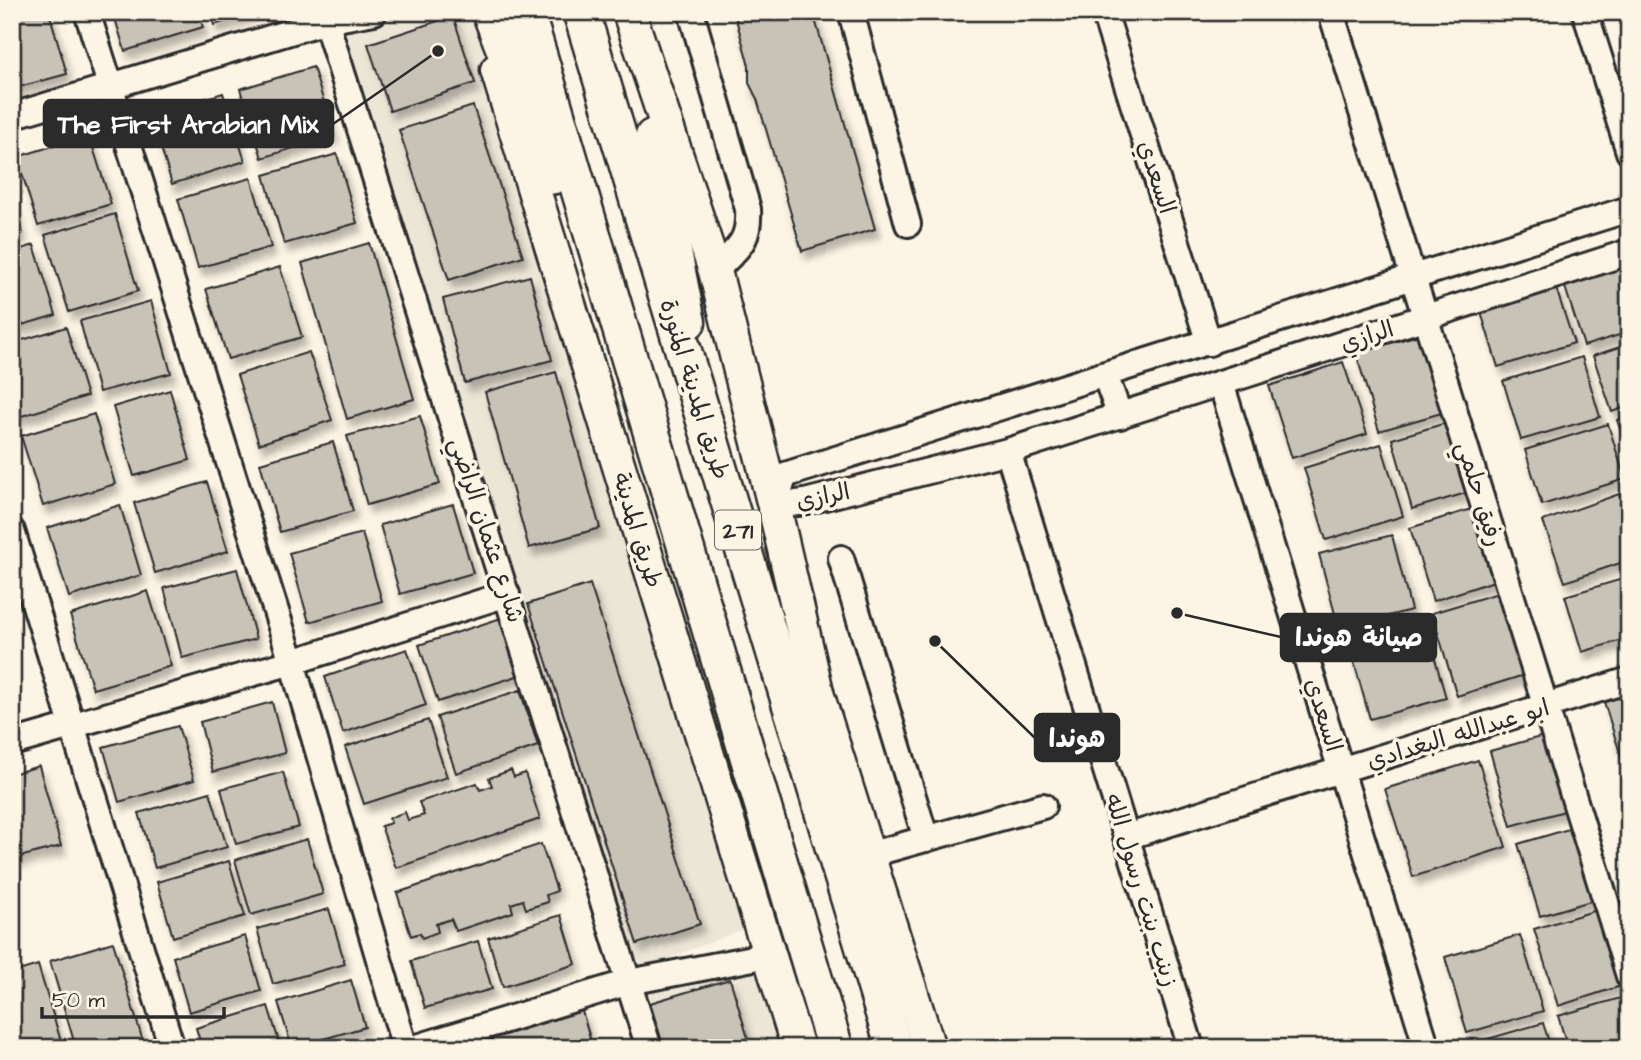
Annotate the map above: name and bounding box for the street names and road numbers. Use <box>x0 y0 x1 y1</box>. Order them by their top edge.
street label: السعدي <box>1128 136 1184 218</box>
street label: طريق المدينة المنورة <box>650 295 738 484</box>
street label: الرازي <box>1336 312 1399 362</box>
street label: شارع عثمان الراضي <box>437 433 532 628</box>
street label: رفيق حلمي <box>1444 438 1511 552</box>
street label: طريق المدينة <box>603 468 671 592</box>
street label: الرازي <box>793 475 853 519</box>
road number: 271 <box>715 510 761 550</box>
street label: السعدي <box>1296 674 1350 756</box>
street label: ابو عبدالله البغدادي <box>1363 691 1554 779</box>
street label: زينب بنت رسول الله <box>1095 789 1187 991</box>

